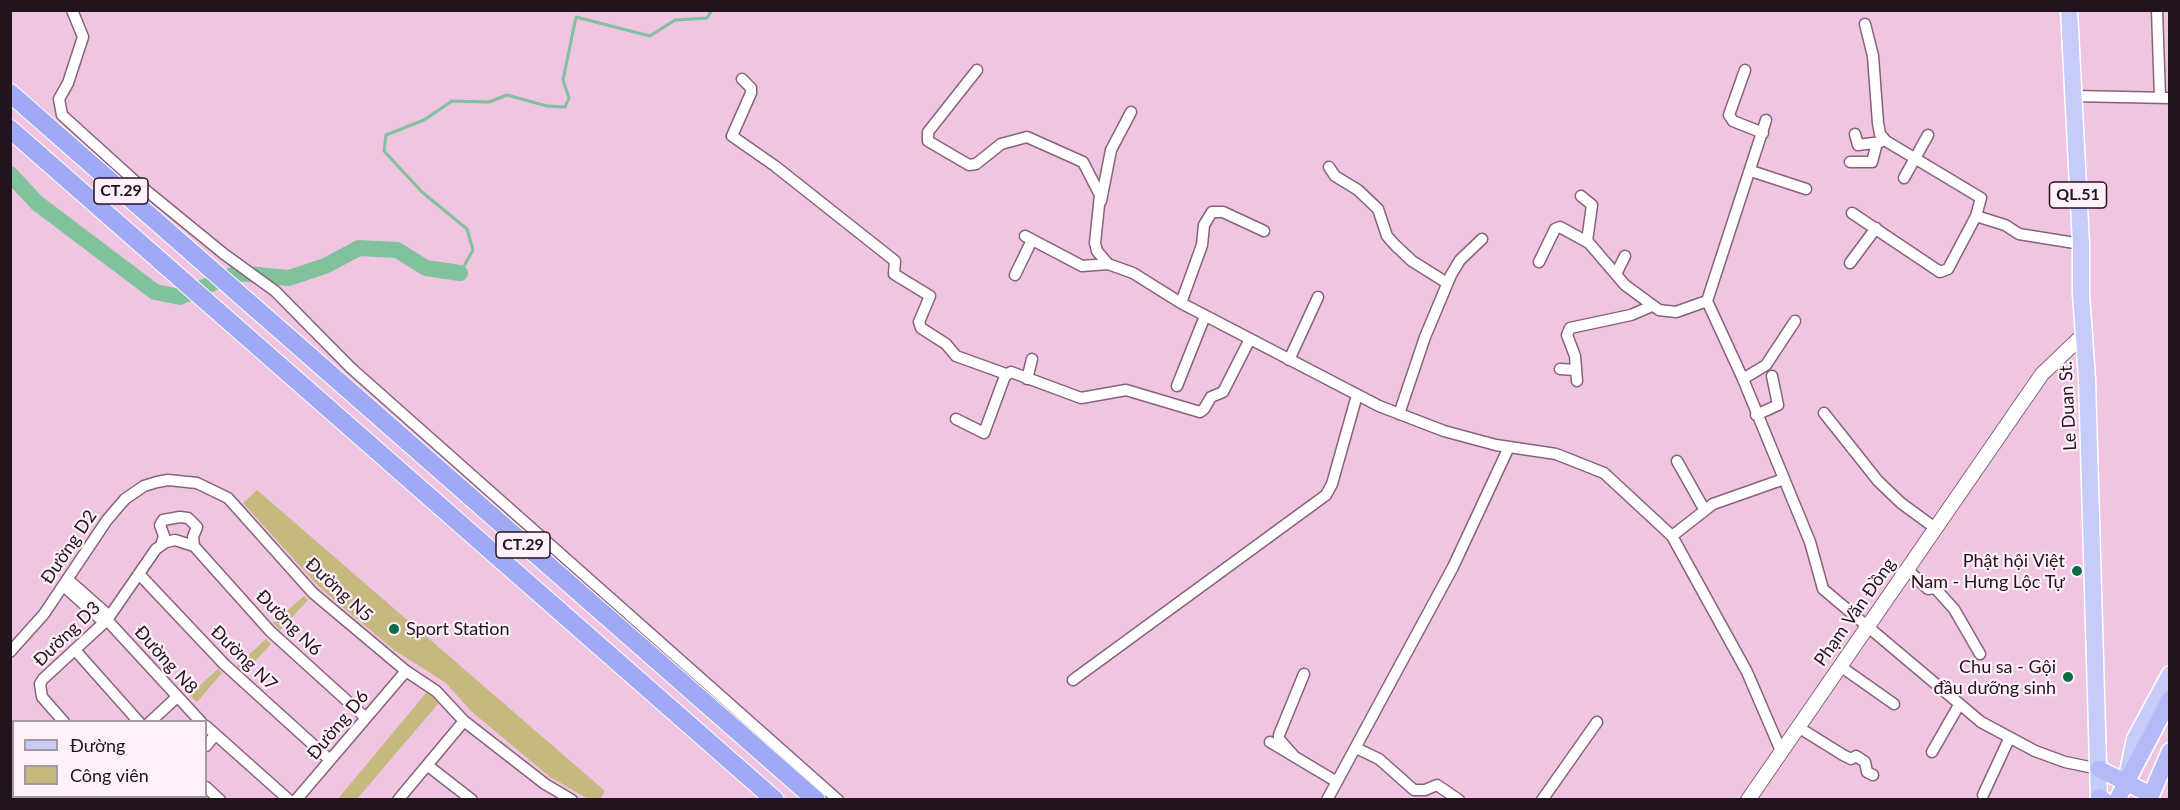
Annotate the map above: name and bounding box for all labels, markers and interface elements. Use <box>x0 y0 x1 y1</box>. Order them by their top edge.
road number: CT.29 <box>94 178 148 204</box>
road number: QL.51 <box>2050 182 2106 208</box>
street label: Le Duan St. <box>2055 361 2081 451</box>
street label: Đường D2 <box>37 506 101 588</box>
road number: CT.29 <box>496 532 550 558</box>
place label: Phật hội Việt Nam - Hưng Lộc Tự <box>1911 550 2065 592</box>
street label: Đường N5 <box>301 553 377 627</box>
street label: Phạm Văn Đồng <box>1810 554 1900 670</box>
marker: Phật hội Việt Nam - Hưng Lộc Tự <box>2070 564 2084 578</box>
street label: Đường N6 <box>252 586 326 660</box>
street label: Đường D3 <box>29 597 105 671</box>
place label: Sport Station <box>406 618 509 640</box>
street label: Đường N8 <box>130 621 202 699</box>
street label: Đường N7 <box>206 621 282 695</box>
marker: Sport Station <box>387 622 401 636</box>
place label: Chu sa - Gội đầu dưỡng sinh <box>1934 656 2056 698</box>
marker: Chu sa - Gội đầu dưỡng sinh <box>2061 670 2075 684</box>
street label: Đường D6 <box>303 686 373 764</box>
legend <box>12 720 207 798</box>
text: Đường <box>70 734 125 756</box>
text: Công viên <box>70 764 149 786</box>

